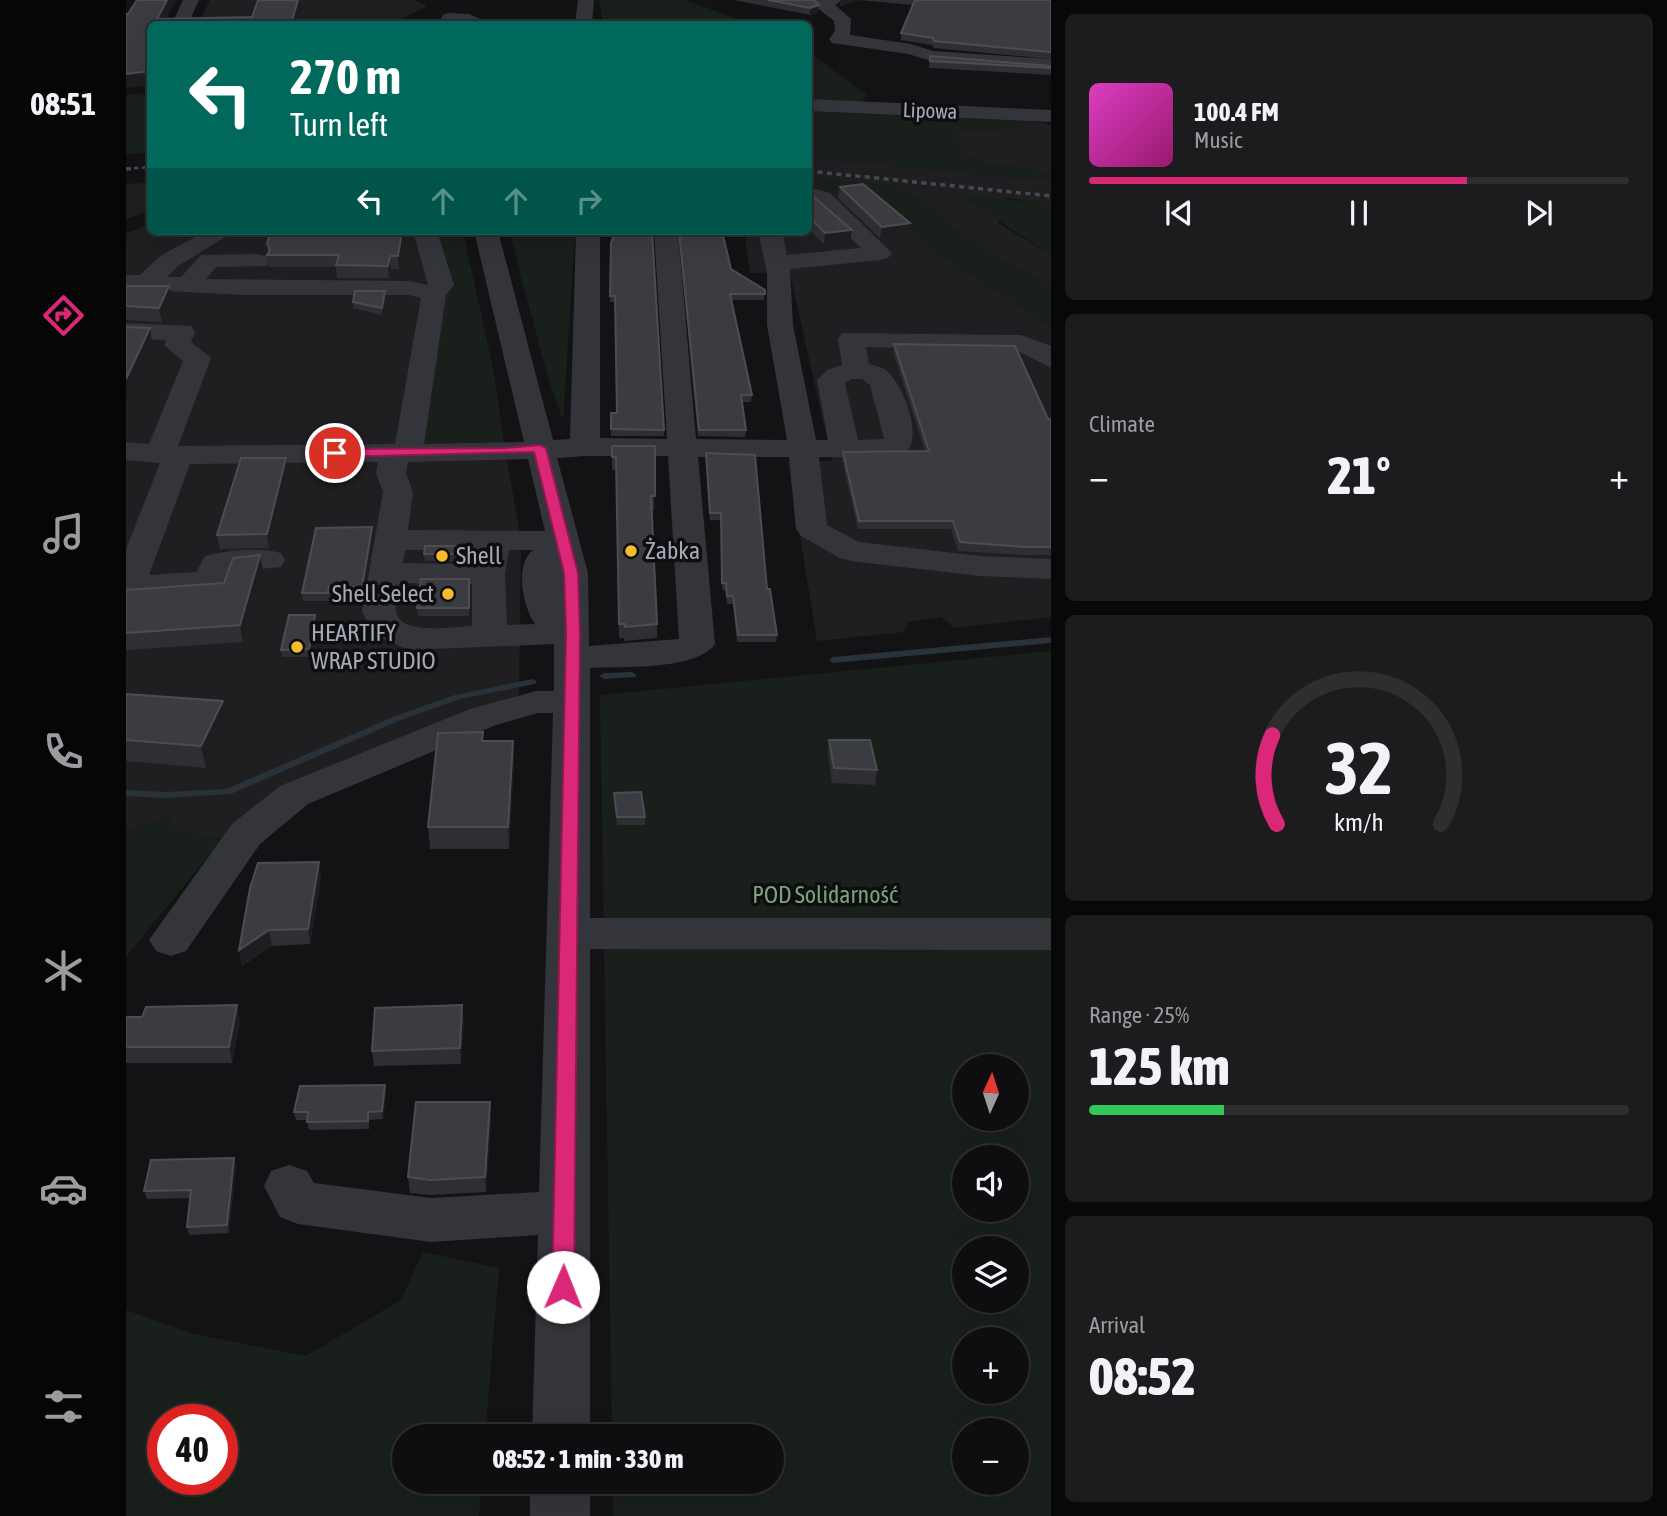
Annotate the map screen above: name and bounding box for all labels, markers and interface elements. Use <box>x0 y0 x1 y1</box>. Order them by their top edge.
text: 270 m <box>290 48 401 104</box>
icon: left <box>175 49 266 140</box>
text: 08:51 <box>30 85 96 122</box>
street label: Lipowa <box>902 97 958 123</box>
text: 100.4 FM <box>1194 97 1279 127</box>
text: Turn left <box>290 106 388 143</box>
text: Music <box>1194 127 1242 153</box>
icon: left <box>351 182 389 220</box>
icon: ahead <box>424 182 462 220</box>
icon: ahead <box>497 182 535 220</box>
icon: right <box>570 182 608 220</box>
icon: previous <box>1160 194 1198 232</box>
icon: pause <box>1340 194 1378 232</box>
icon: next <box>1520 194 1558 232</box>
icon: directions <box>39 291 88 340</box>
text: Climate <box>1089 411 1155 437</box>
pin <box>305 423 365 483</box>
icon: arrive <box>316 434 354 472</box>
text: 21° <box>1327 445 1391 505</box>
text: − <box>1089 454 1109 497</box>
text: + <box>1609 454 1629 497</box>
icon: music <box>39 509 88 558</box>
place label: Żabka <box>645 537 700 564</box>
place label: Shell <box>456 542 502 569</box>
marker: Żabka <box>623 543 639 559</box>
marker: Shell <box>434 548 450 564</box>
place label: Shell Select <box>332 580 434 607</box>
marker: Shell Select <box>440 586 456 602</box>
place label: HEARTIFY WRAP STUDIO <box>311 619 436 674</box>
marker: HEARTIFY WRAP STUDIO <box>289 639 305 655</box>
text: 32 <box>1325 726 1393 809</box>
icon: phone <box>39 727 88 776</box>
text: km/h <box>1334 808 1384 836</box>
park label: POD Solidarność <box>752 881 898 908</box>
icon: climate <box>39 946 88 995</box>
text: Range · 25% <box>1089 1002 1189 1028</box>
text: 125 km <box>1089 1036 1230 1096</box>
north arrow <box>952 1054 1029 1130</box>
map controls <box>952 1054 1029 1495</box>
button: sound <box>952 1145 1029 1222</box>
icon: car <box>39 1164 88 1213</box>
button: layers <box>952 1236 1029 1313</box>
position arrow <box>526 1250 600 1324</box>
text: Arrival <box>1089 1312 1145 1338</box>
button: + <box>952 1327 1029 1404</box>
text: 08:52 <box>1089 1346 1196 1406</box>
icon: filters <box>39 1382 88 1431</box>
speed limit sign: 40 <box>147 1404 238 1495</box>
button: − <box>952 1418 1029 1495</box>
text: 08:52 · 1 min · 330 m <box>493 1444 683 1474</box>

